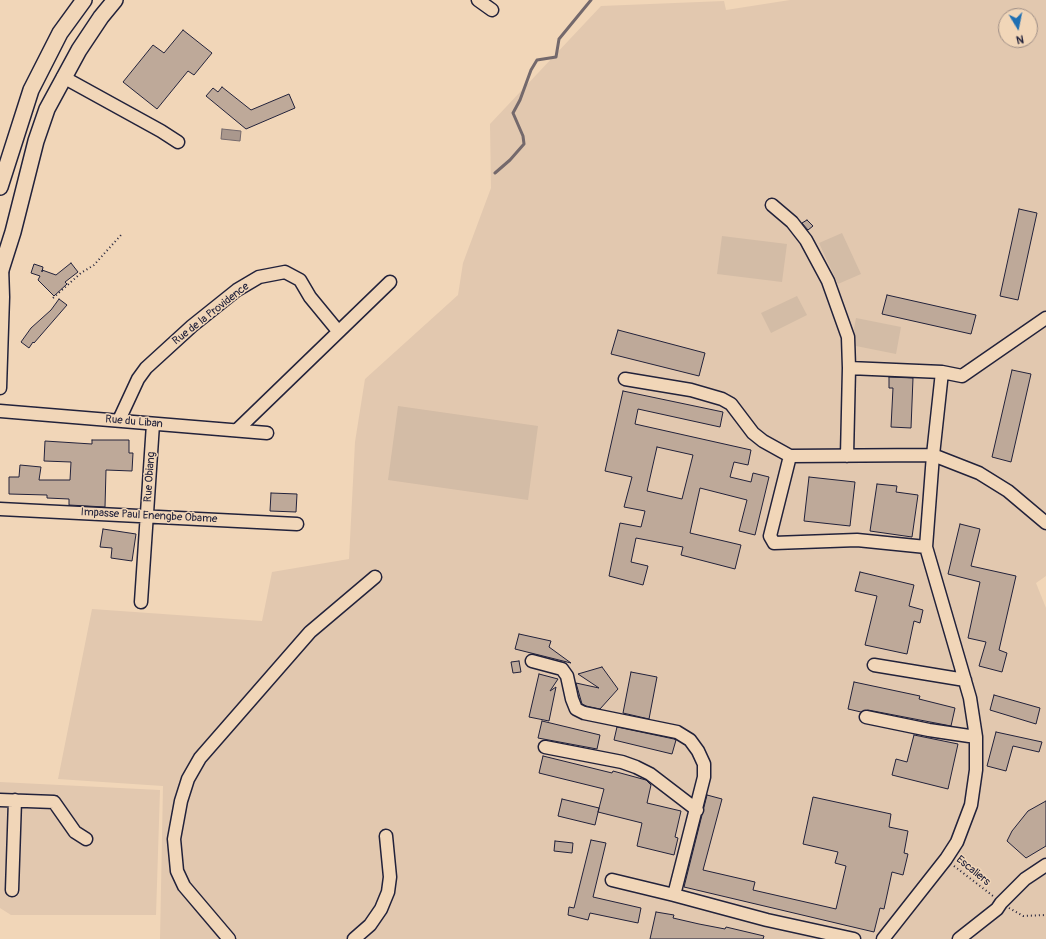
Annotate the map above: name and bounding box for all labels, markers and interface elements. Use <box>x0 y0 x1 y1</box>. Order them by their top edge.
north arrow <box>998 8 1038 48</box>
text: N <box>1015 32 1025 46</box>
street label: Rue de la Providence <box>170 280 252 348</box>
street label: Rue du Liban <box>105 413 163 431</box>
street label: Rue Obiang <box>142 451 158 503</box>
street label: Impasse Paul Enengbe Obame <box>80 506 218 526</box>
street label: Escaliers <box>953 853 993 889</box>

